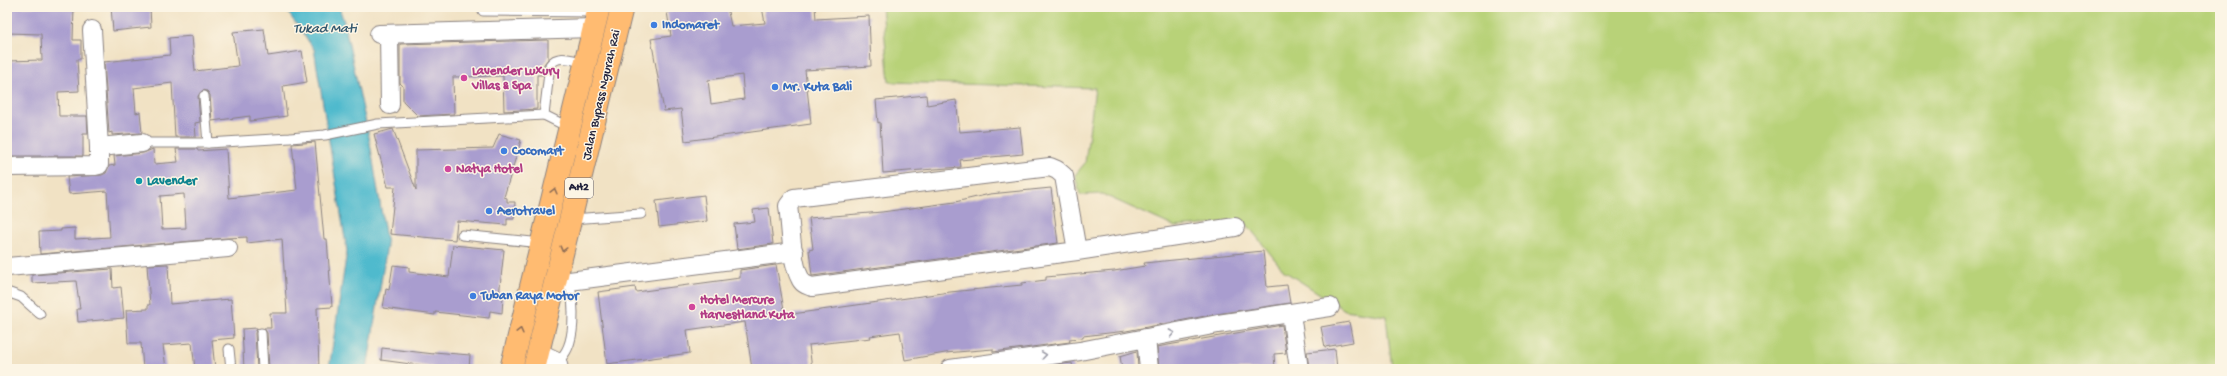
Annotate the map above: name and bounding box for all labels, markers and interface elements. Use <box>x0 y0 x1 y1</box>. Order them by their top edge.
place label: Indomaret <box>662 18 720 33</box>
marker: Indomaret <box>649 20 659 30</box>
water label: Tukad Mati <box>293 21 359 38</box>
street label: Jalan Bypass Ngurah Rai <box>580 28 624 162</box>
place label: Lavender Luxury Villas & Spa <box>471 64 560 95</box>
marker: Lavender Luxury Villas & Spa <box>459 73 469 83</box>
place label: Mr. Kuta Bali <box>783 80 852 95</box>
marker: Mr. Kuta Bali <box>770 82 780 92</box>
place label: Cocomart <box>511 144 565 159</box>
marker: Cocomart <box>499 146 509 156</box>
place label: Natya Hotel <box>456 162 523 177</box>
marker: Natya Hotel <box>443 164 453 174</box>
place label: Lavender <box>147 174 198 189</box>
marker: Lavender <box>134 176 144 186</box>
road number: AH2 <box>565 178 593 198</box>
one-way arrow <box>550 188 558 195</box>
place label: Aerotravel <box>496 204 555 219</box>
marker: Aerotravel <box>484 206 494 216</box>
one-way arrow <box>560 246 568 252</box>
place label: Tuban Raya Motor <box>480 289 580 304</box>
marker: Tuban Raya Motor <box>468 291 478 301</box>
place label: Hotel Mercure Harvestland Kuta <box>700 293 795 323</box>
marker: Hotel Mercure Harvestland Kuta <box>687 302 697 312</box>
one-way arrow <box>515 328 523 334</box>
one-way arrow <box>1169 329 1175 337</box>
one-way arrow <box>1041 351 1047 360</box>

